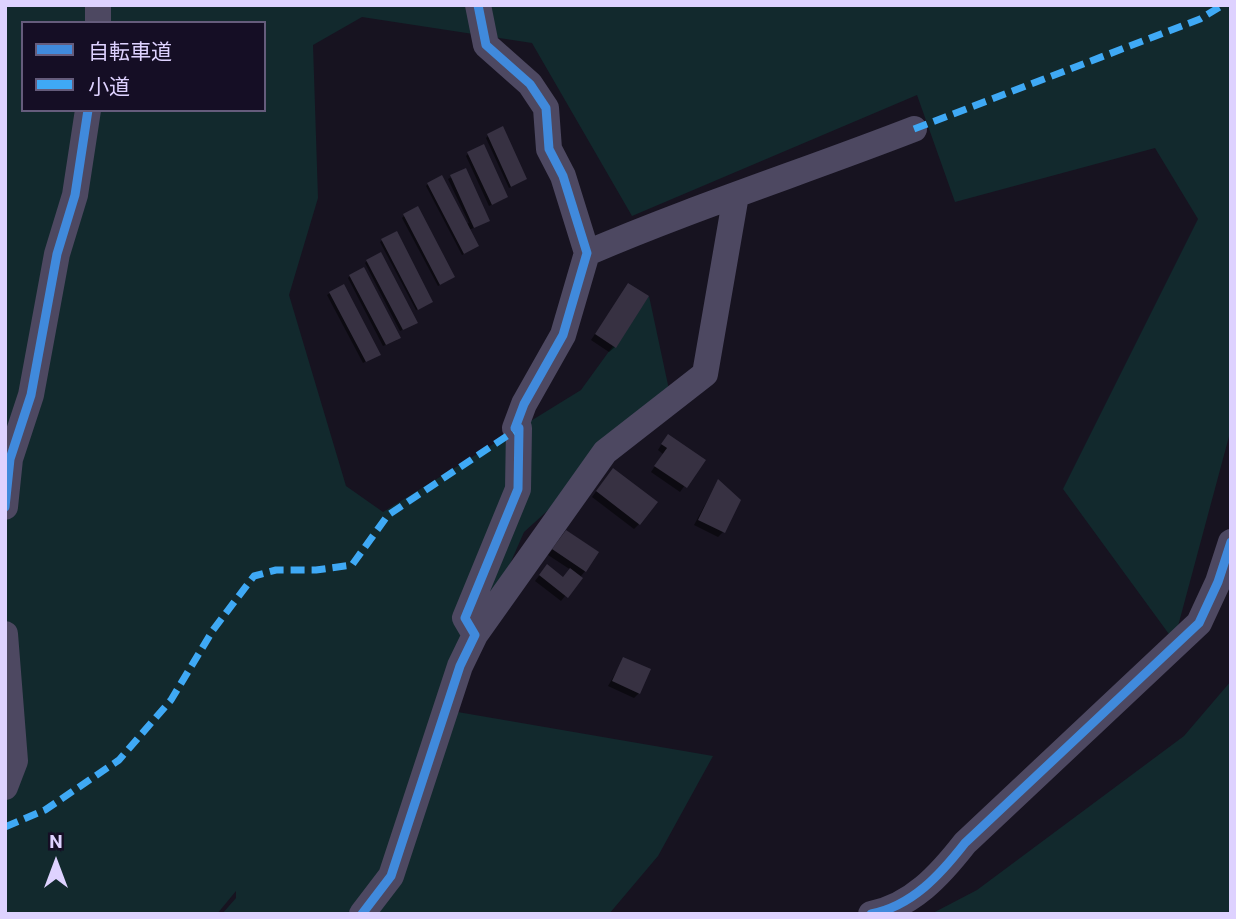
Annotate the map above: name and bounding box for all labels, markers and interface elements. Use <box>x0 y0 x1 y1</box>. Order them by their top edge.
legend <box>21 21 266 112</box>
text: 自転車道 <box>88 40 172 64</box>
text: 小道 <box>88 75 130 99</box>
north arrow <box>21 828 91 898</box>
text: N <box>49 830 63 853</box>

